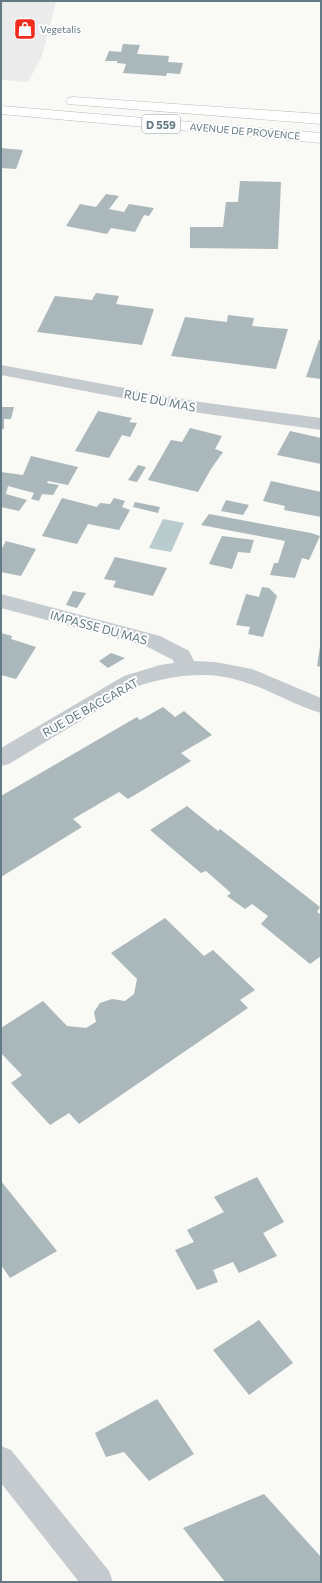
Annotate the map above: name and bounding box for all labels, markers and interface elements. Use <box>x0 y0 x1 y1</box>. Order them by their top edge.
shop icon: Vegetalis <box>12 16 38 42</box>
place label: Vegetalis <box>40 23 81 35</box>
road number: D 559 <box>142 115 180 133</box>
street label: AVENUE DE PROVENCE <box>189 120 301 142</box>
street label: RUE DU MAS <box>123 386 197 414</box>
street label: IMPASSE DU MAS <box>49 607 149 647</box>
street label: RUE DE BACCARAT <box>40 675 141 739</box>

